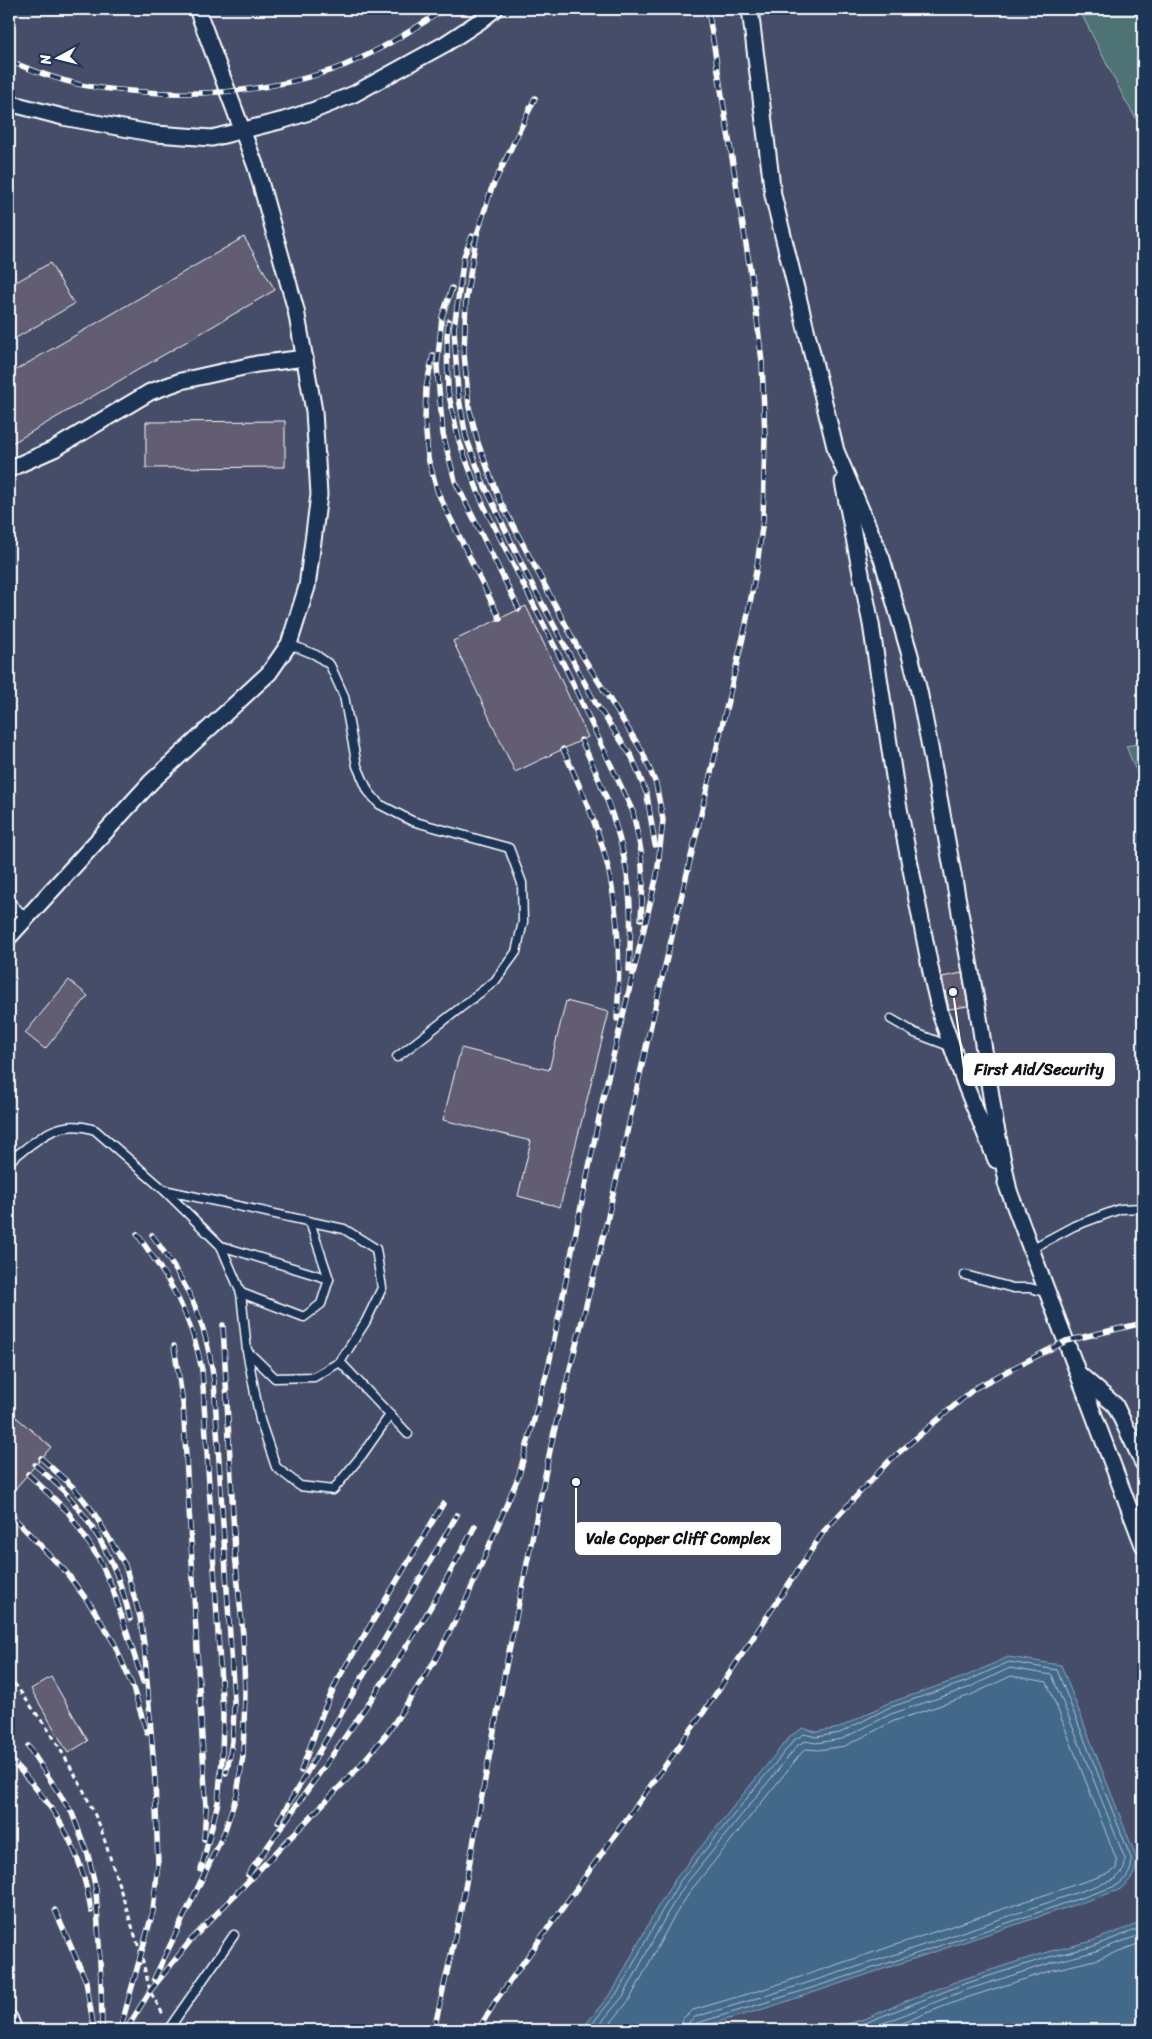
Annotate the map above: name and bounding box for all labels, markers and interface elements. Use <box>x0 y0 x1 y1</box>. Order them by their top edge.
north arrow <box>32 32 82 82</box>
text: N <box>33 53 59 67</box>
callout: First Aid/Security <box>964 1054 1114 1085</box>
text: First Aid/Security <box>973 1055 1104 1084</box>
callout: Vale Copper Cliff Complex <box>576 1523 780 1554</box>
text: Vale Copper Cliff Complex <box>586 1524 771 1553</box>

